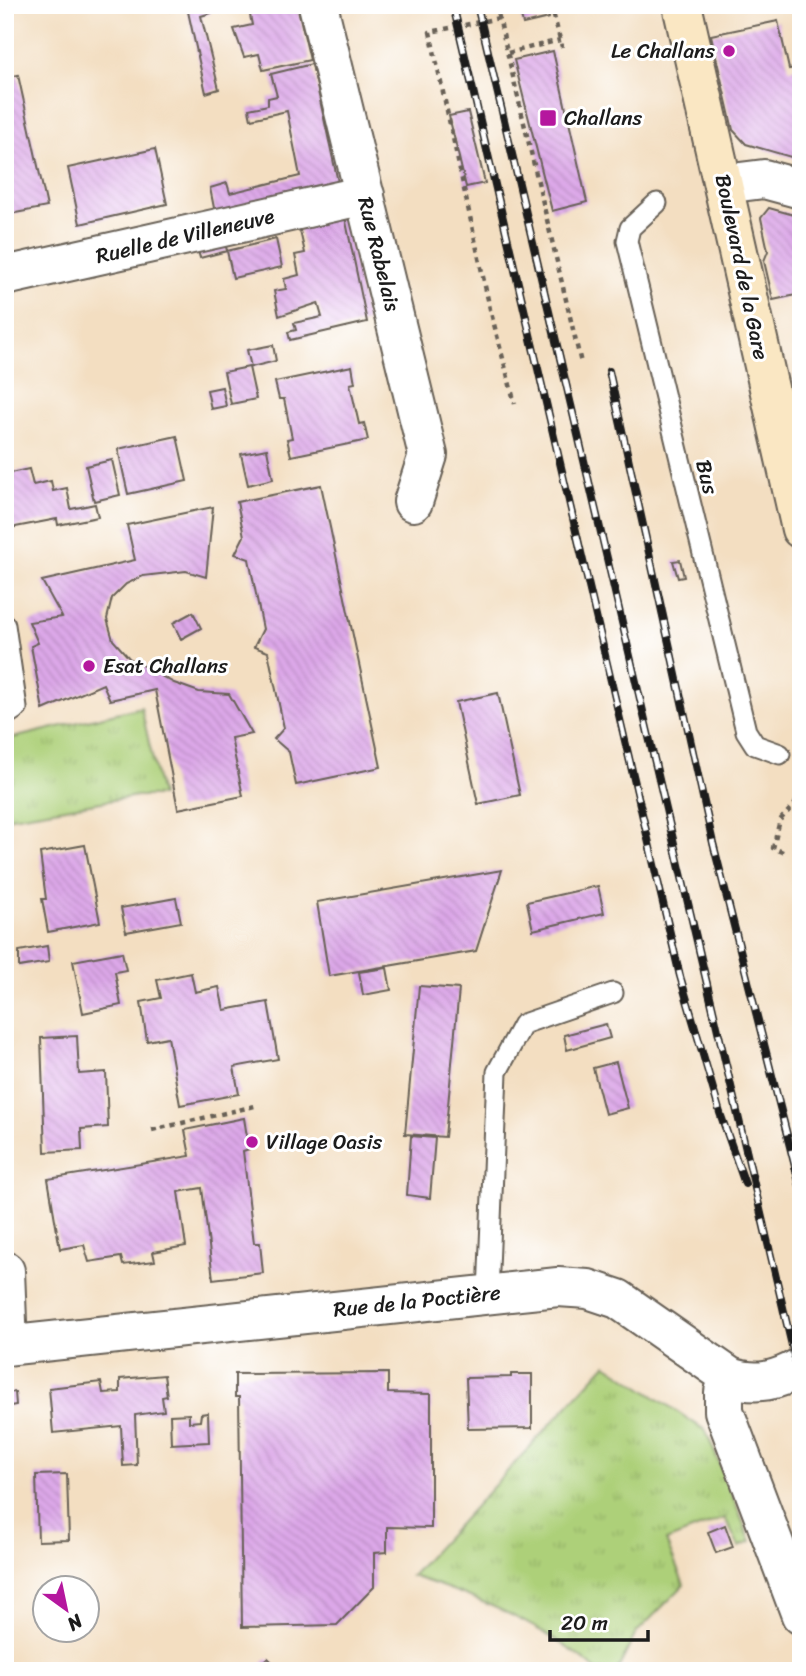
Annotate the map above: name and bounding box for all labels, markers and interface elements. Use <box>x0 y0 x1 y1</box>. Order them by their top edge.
place label: Le Challans <box>611 32 715 70</box>
marker: Le Challans <box>721 43 737 59</box>
place label: Challans <box>564 99 642 137</box>
marker: Challans <box>538 108 558 128</box>
street label: Boulevard de la Gare <box>704 171 780 364</box>
street label: Rue Rabelais <box>346 193 412 316</box>
street label: Ruelle de Villeneuve <box>92 197 278 275</box>
street label: Bus <box>684 456 730 498</box>
place label: Esat Challans <box>103 647 228 685</box>
marker: Esat Challans <box>81 658 97 674</box>
place label: Village Oasis <box>266 1123 383 1161</box>
marker: Village Oasis <box>244 1134 260 1150</box>
street label: Rue de la Poctière <box>331 1273 503 1329</box>
north arrow <box>32 1574 102 1644</box>
scale bar <box>550 1599 648 1643</box>
text: 20 m <box>561 1604 608 1642</box>
text: N <box>60 1605 90 1641</box>

